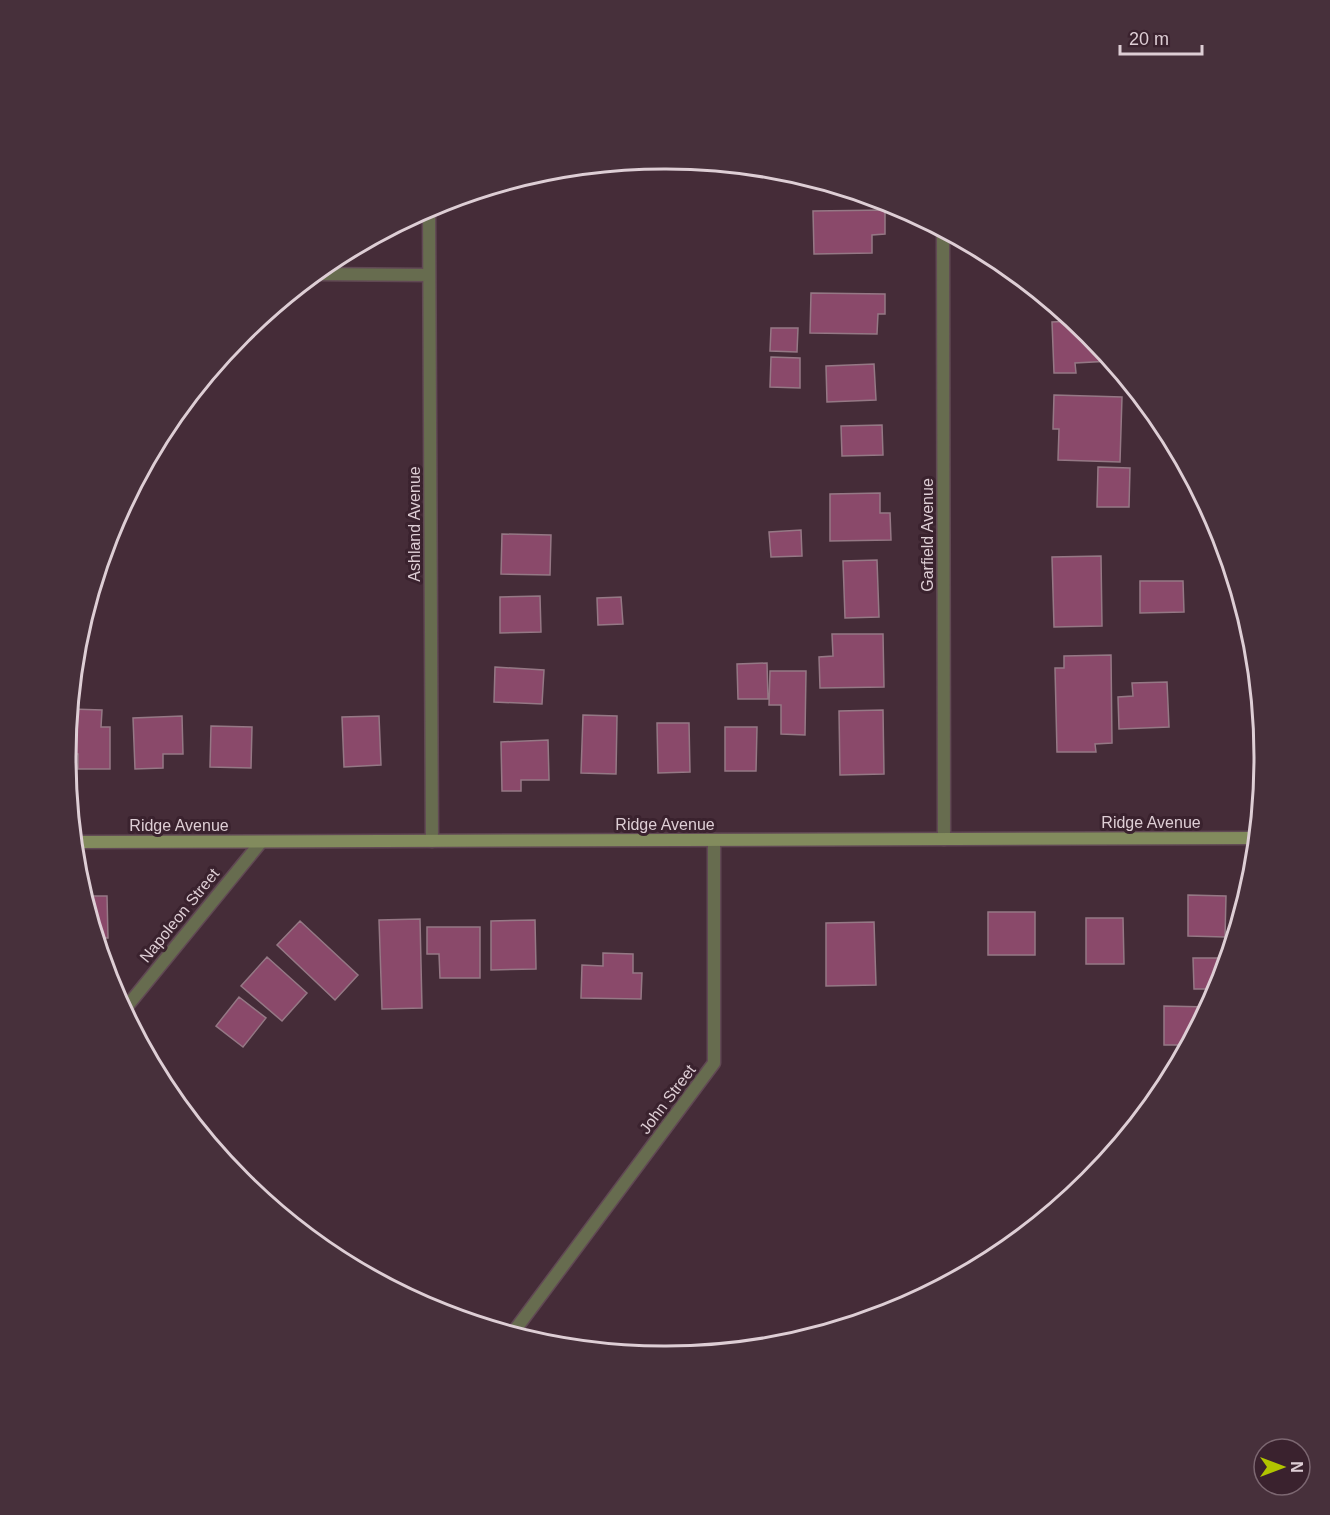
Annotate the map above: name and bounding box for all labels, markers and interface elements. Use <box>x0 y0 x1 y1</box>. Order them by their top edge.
scale bar <box>1120 18 1202 56</box>
text: 20 m <box>1129 29 1169 49</box>
street label: Ashland Avenue <box>406 466 423 582</box>
street label: Garfield Avenue <box>919 478 936 592</box>
street label: Ridge Avenue <box>1101 814 1201 831</box>
street label: Ridge Avenue <box>615 816 715 833</box>
street label: Ridge Avenue <box>129 817 229 834</box>
street label: Napoleon Street <box>136 865 223 966</box>
street label: John Street <box>636 1061 699 1137</box>
north arrow <box>1252 1437 1312 1497</box>
text: N <box>1288 1461 1305 1473</box>

